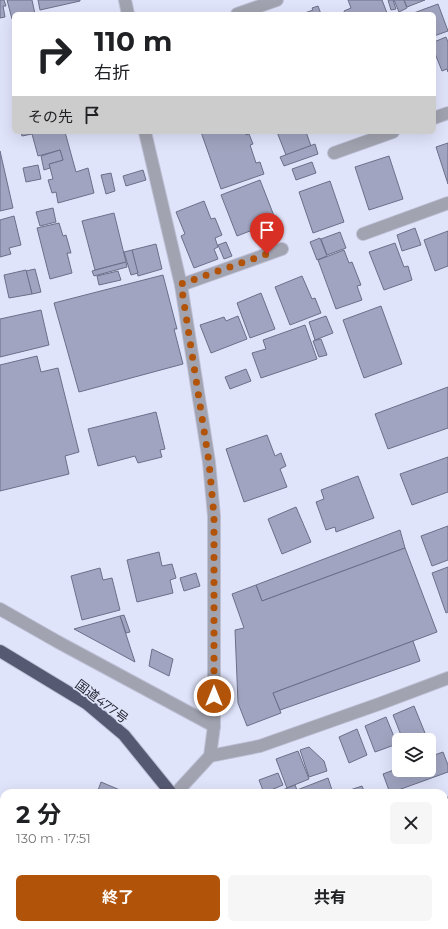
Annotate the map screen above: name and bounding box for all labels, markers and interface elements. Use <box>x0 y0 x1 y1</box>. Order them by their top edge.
text: 110 m <box>94 24 172 58</box>
icon: right <box>28 28 80 80</box>
text: 右折 <box>94 62 130 84</box>
icon: arrive <box>81 104 103 126</box>
text: その先 <box>28 107 73 126</box>
pin <box>250 213 284 254</box>
icon: arrive <box>256 219 278 241</box>
position arrow <box>193 675 235 717</box>
street label: 国道477号 <box>72 676 132 726</box>
map controls <box>392 733 436 777</box>
button: layers <box>392 733 436 777</box>
text: 2 分 <box>16 800 61 829</box>
button: close <box>390 802 432 844</box>
text: 130 m · 17:51 <box>16 830 91 846</box>
button: 終了 <box>16 875 220 921</box>
button: 共有 <box>228 875 432 921</box>

